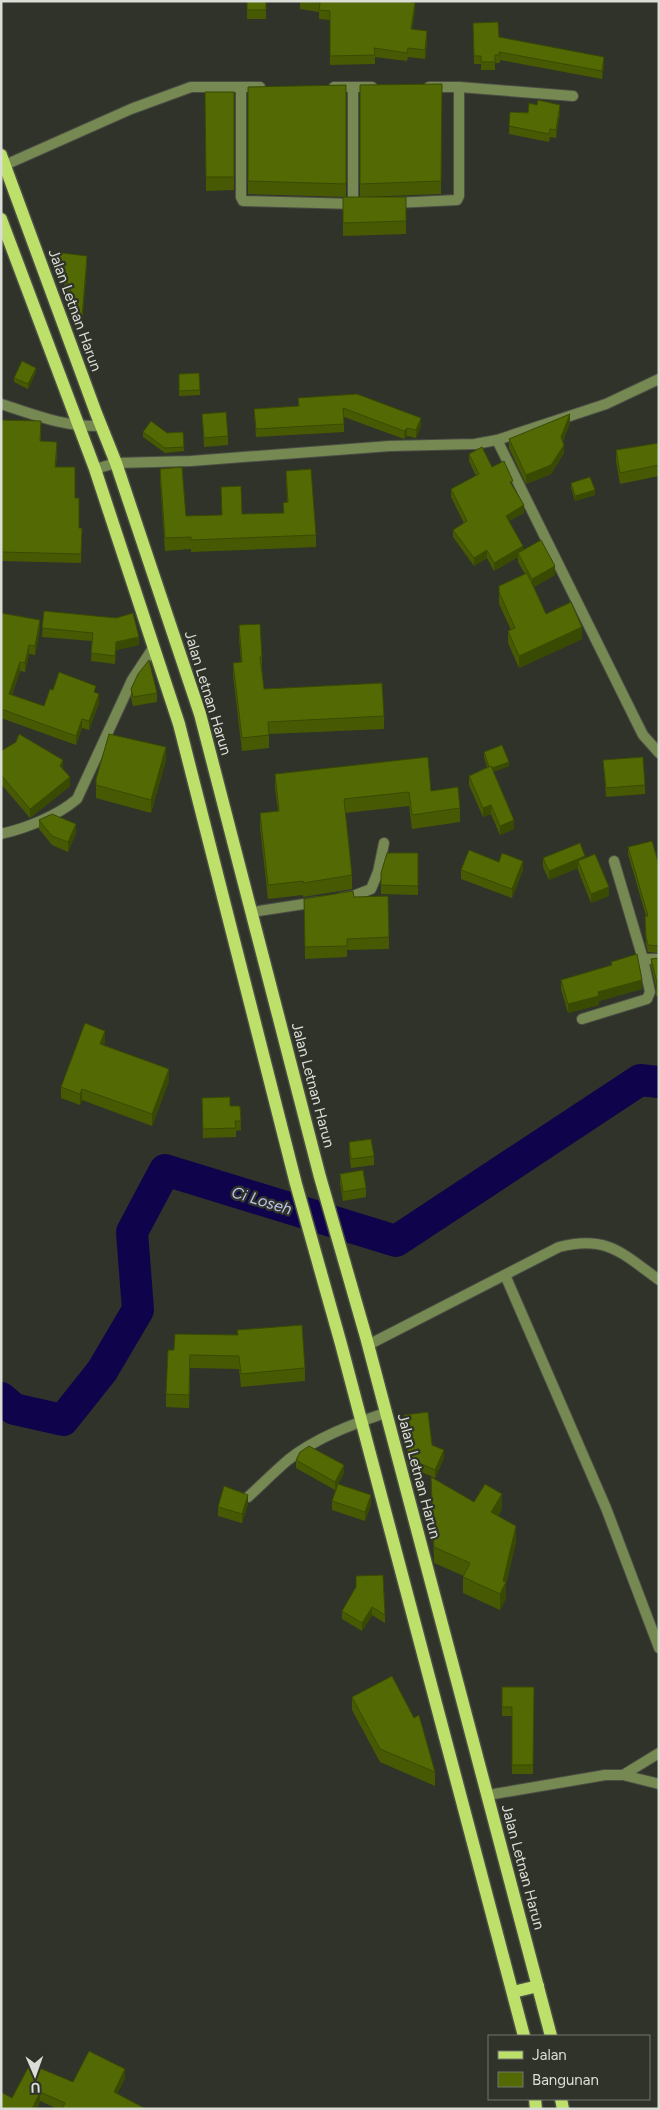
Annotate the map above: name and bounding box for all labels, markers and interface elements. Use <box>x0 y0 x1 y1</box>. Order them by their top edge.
street label: Jalan Letnan Harun <box>45 246 105 374</box>
street label: Jalan Letnan Harun <box>181 629 235 757</box>
street label: Jalan Letnan Harun <box>288 1020 338 1150</box>
water label: Ci Loseh <box>229 1182 294 1219</box>
street label: Jalan Letnan Harun <box>394 1411 444 1541</box>
street label: Jalan Letnan Harun <box>498 1802 548 1932</box>
legend <box>488 2035 650 2100</box>
text: Jalan <box>532 2046 567 2064</box>
north arrow <box>10 2050 60 2100</box>
text: Bangunan <box>532 2071 599 2089</box>
text: U <box>30 2079 41 2096</box>

